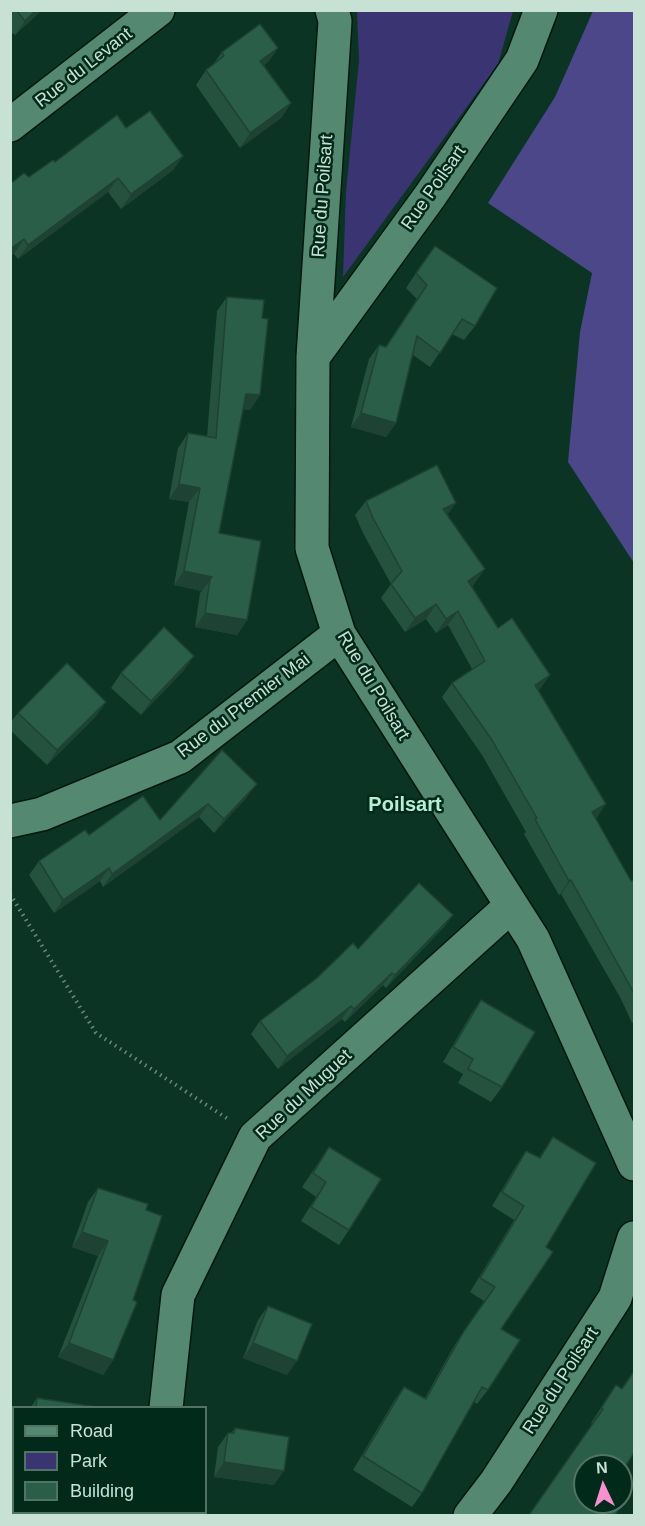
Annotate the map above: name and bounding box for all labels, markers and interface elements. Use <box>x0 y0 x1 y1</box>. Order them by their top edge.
street label: Rue du Levant <box>31 23 137 113</box>
street label: Rue du Poilsart <box>308 134 338 258</box>
street label: Rue Poilsart <box>397 142 471 234</box>
street label: Rue du Poilsart <box>332 628 414 744</box>
street label: Rue du Premier Mai <box>174 649 314 763</box>
district label: Poilsart <box>368 793 442 817</box>
street label: Rue du Muguet <box>252 1045 356 1145</box>
street label: Rue du Poilsart <box>518 1324 604 1438</box>
legend <box>12 1406 207 1514</box>
text: Road <box>70 1421 113 1441</box>
text: Park <box>70 1451 107 1471</box>
north arrow <box>573 1454 633 1514</box>
text: N <box>595 1459 608 1476</box>
text: Building <box>70 1481 134 1501</box>

